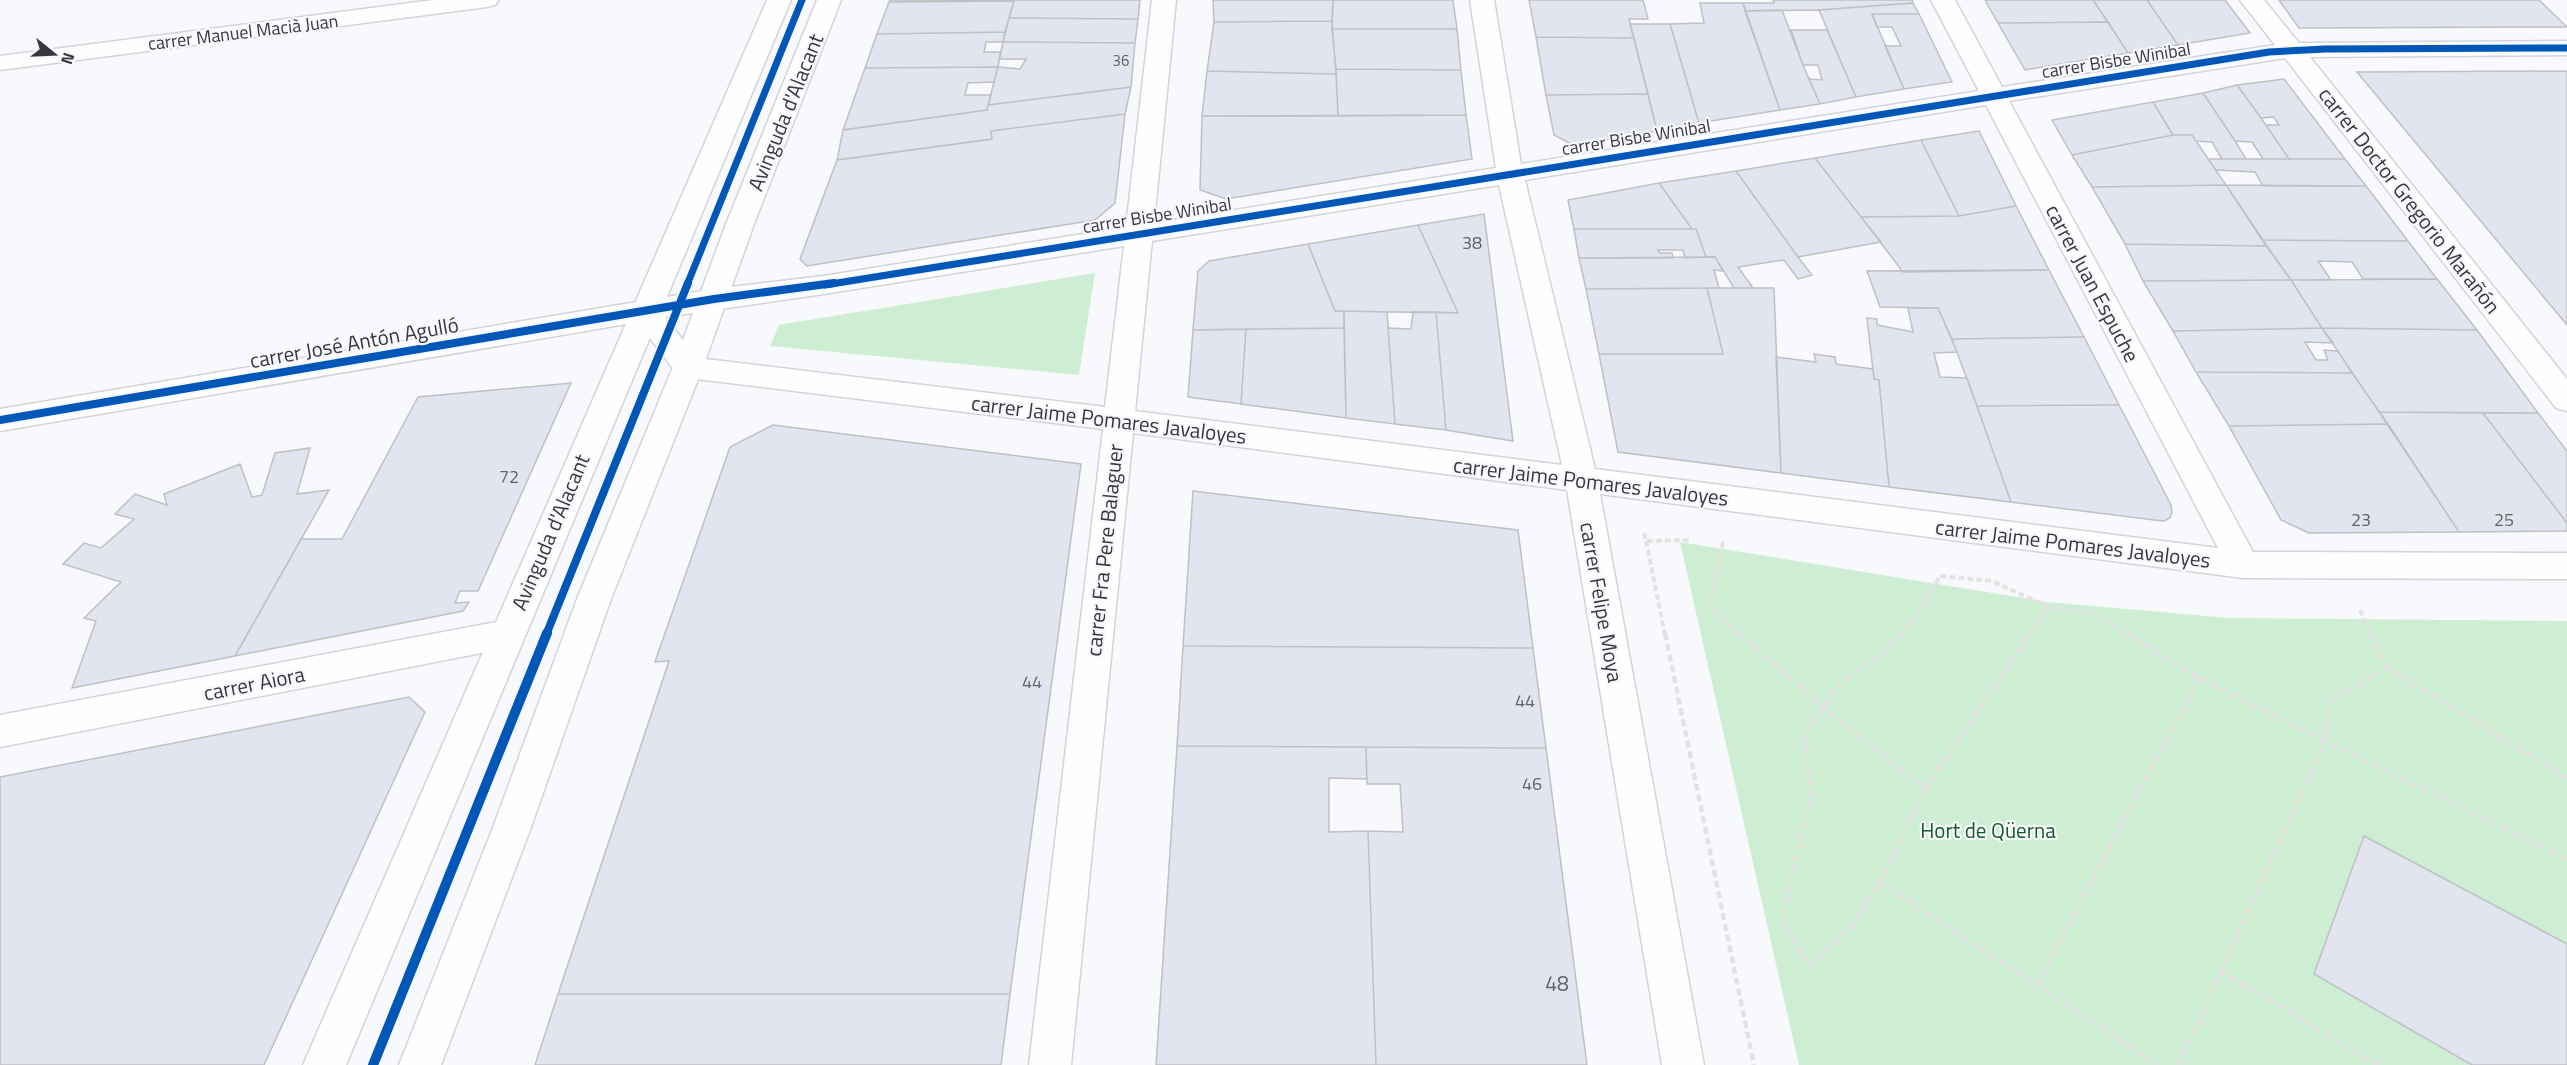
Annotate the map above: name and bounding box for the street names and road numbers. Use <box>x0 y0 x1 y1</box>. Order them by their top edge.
street label: carrer Manuel Macià Juan <box>146 7 340 57</box>
street label: Avinguda d'Alacant <box>739 28 831 195</box>
street label: carrer Bisbe Winibal <box>2040 35 2192 85</box>
street label: carrer Doctor Gregorio Marañón <box>2311 80 2509 320</box>
street label: carrer Bisbe Winibal <box>1560 112 1712 162</box>
street label: carrer Bisbe Winibal <box>1081 190 1233 240</box>
street label: carrer Juan Espuche <box>2038 198 2148 368</box>
street label: carrer José Antón Agulló <box>247 308 461 376</box>
street label: carrer Jaime Pomares Javaloyes <box>970 386 1248 452</box>
street label: carrer Fra Pere Balaguer <box>1077 442 1131 658</box>
street label: Avinguda d'Alacant <box>503 448 598 615</box>
street label: carrer Jaime Pomares Javaloyes <box>1452 448 1730 514</box>
street label: carrer Jaime Pomares Javaloyes <box>1934 510 2212 576</box>
street label: carrer Felipe Moya <box>1572 519 1632 685</box>
street label: carrer Aiora <box>201 657 308 708</box>

